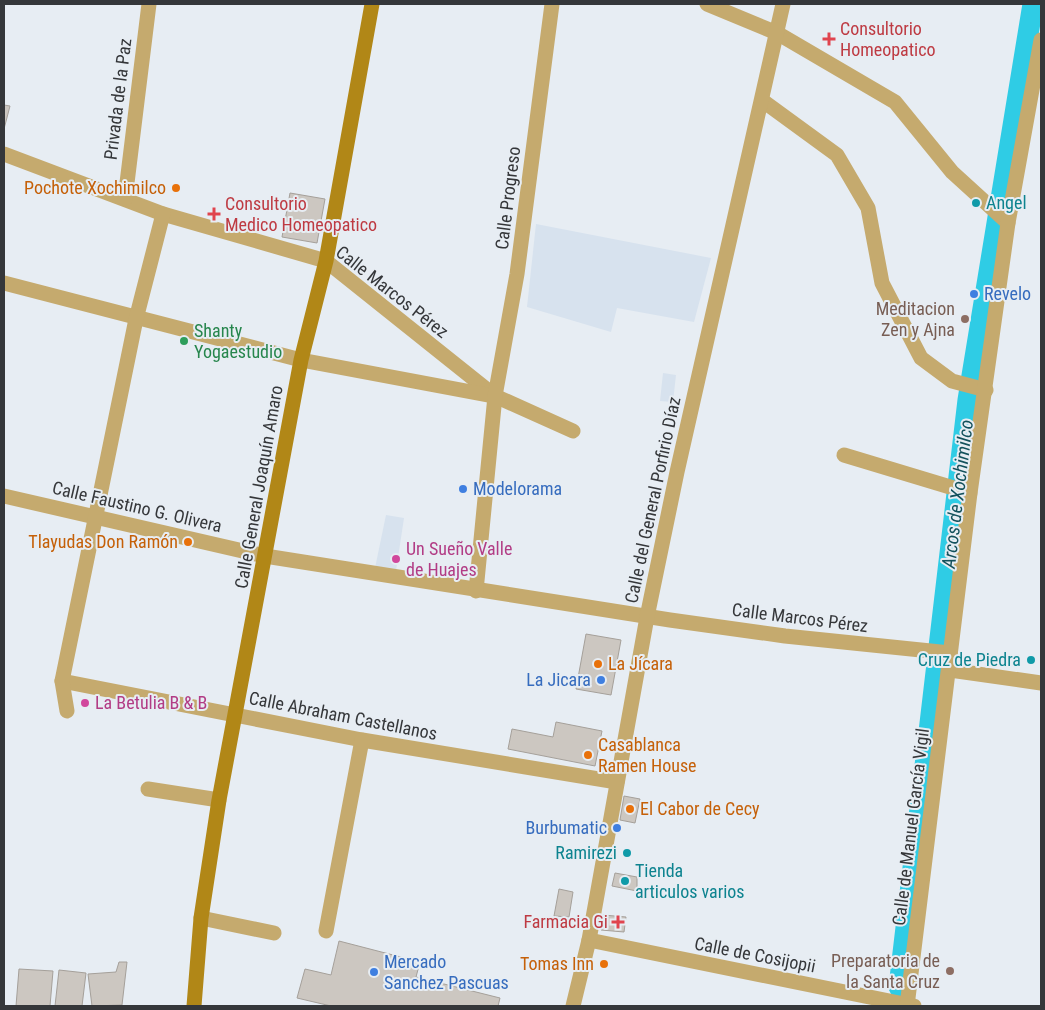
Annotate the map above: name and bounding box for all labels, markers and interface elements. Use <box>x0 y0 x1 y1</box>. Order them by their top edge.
place label: Consultorio Homeopatico <box>840 18 936 60</box>
marker: Consultorio Homeopatico <box>822 32 836 46</box>
street label: Privada de la Paz <box>100 37 135 161</box>
street label: Calle Progreso <box>491 145 524 251</box>
place label: Pochote Xochimilco <box>24 177 166 198</box>
marker: Pochote Xochimilco <box>170 182 182 194</box>
place label: Angel <box>986 192 1027 213</box>
place label: Consultorio Medico Homeopatico <box>225 193 377 235</box>
marker: Angel <box>970 197 982 209</box>
marker: Consultorio Medico Homeopatico <box>207 207 221 221</box>
street label: Calle Marcos Pérez <box>332 241 453 342</box>
place label: Revelo <box>984 283 1031 304</box>
marker: Revelo <box>968 288 980 300</box>
place label: Meditacion Zen y Ajna <box>876 298 955 340</box>
marker: Meditacion Zen y Ajna <box>959 313 971 325</box>
place label: Shanty Yogaestudio <box>194 320 282 362</box>
marker: Shanty Yogaestudio <box>178 335 190 347</box>
street label: Calle General Joaquín Amaro <box>230 384 287 590</box>
street label: Calle del General Porfirio Díaz <box>620 395 685 605</box>
water label: Arcos de Xochimilco <box>937 418 978 571</box>
street label: Calle Faustino G. Olivera <box>50 477 224 536</box>
place label: Modelorama <box>473 478 562 499</box>
marker: Modelorama <box>457 483 469 495</box>
place label: Tlayudas Don Ramón <box>28 531 178 552</box>
marker: Tlayudas Don Ramón <box>182 536 194 548</box>
place label: Un Sueño Valle de Huajes <box>406 538 512 580</box>
marker: Un Sueño Valle de Huajes <box>390 553 402 565</box>
street label: Calle Marcos Pérez <box>731 599 869 636</box>
place label: Cruz de Piedra <box>918 649 1021 670</box>
place label: La Jícara <box>608 653 673 674</box>
marker: Cruz de Piedra <box>1025 654 1037 666</box>
marker: La Jícara <box>592 658 604 670</box>
place label: La Jicara <box>526 669 591 690</box>
marker: La Jicara <box>595 674 607 686</box>
street label: Calle Abraham Castellanos <box>247 687 439 744</box>
place label: La Betulia B & B <box>95 692 207 713</box>
marker: La Betulia B & B <box>79 697 91 709</box>
street label: Calle de Manuel García Vigil <box>888 727 933 927</box>
place label: Casablanca Ramen House <box>598 734 697 776</box>
marker: Casablanca Ramen House <box>582 749 594 761</box>
place label: El Cabor de Cecy <box>640 798 760 819</box>
marker: El Cabor de Cecy <box>624 803 636 815</box>
place label: Burbumatic <box>525 817 607 838</box>
marker: Burbumatic <box>611 822 623 834</box>
place label: Ramirezi <box>555 842 617 863</box>
marker: Ramirezi <box>621 847 633 859</box>
place label: Tienda articulos varios <box>635 860 745 902</box>
marker: Tienda articulos varios <box>619 875 631 887</box>
place label: Farmacia Gi <box>523 911 608 932</box>
marker: Farmacia Gi <box>612 916 624 928</box>
street label: Calle de Cosijopii <box>693 932 817 977</box>
place label: Preparatoria de la Santa Cruz <box>831 950 940 992</box>
place label: Mercado Sanchez Pascuas <box>384 951 509 993</box>
place label: Tomas Inn <box>520 953 594 974</box>
marker: Tomas Inn <box>598 958 610 970</box>
marker: Preparatoria de la Santa Cruz <box>944 965 956 977</box>
marker: Mercado Sanchez Pascuas <box>368 966 380 978</box>

